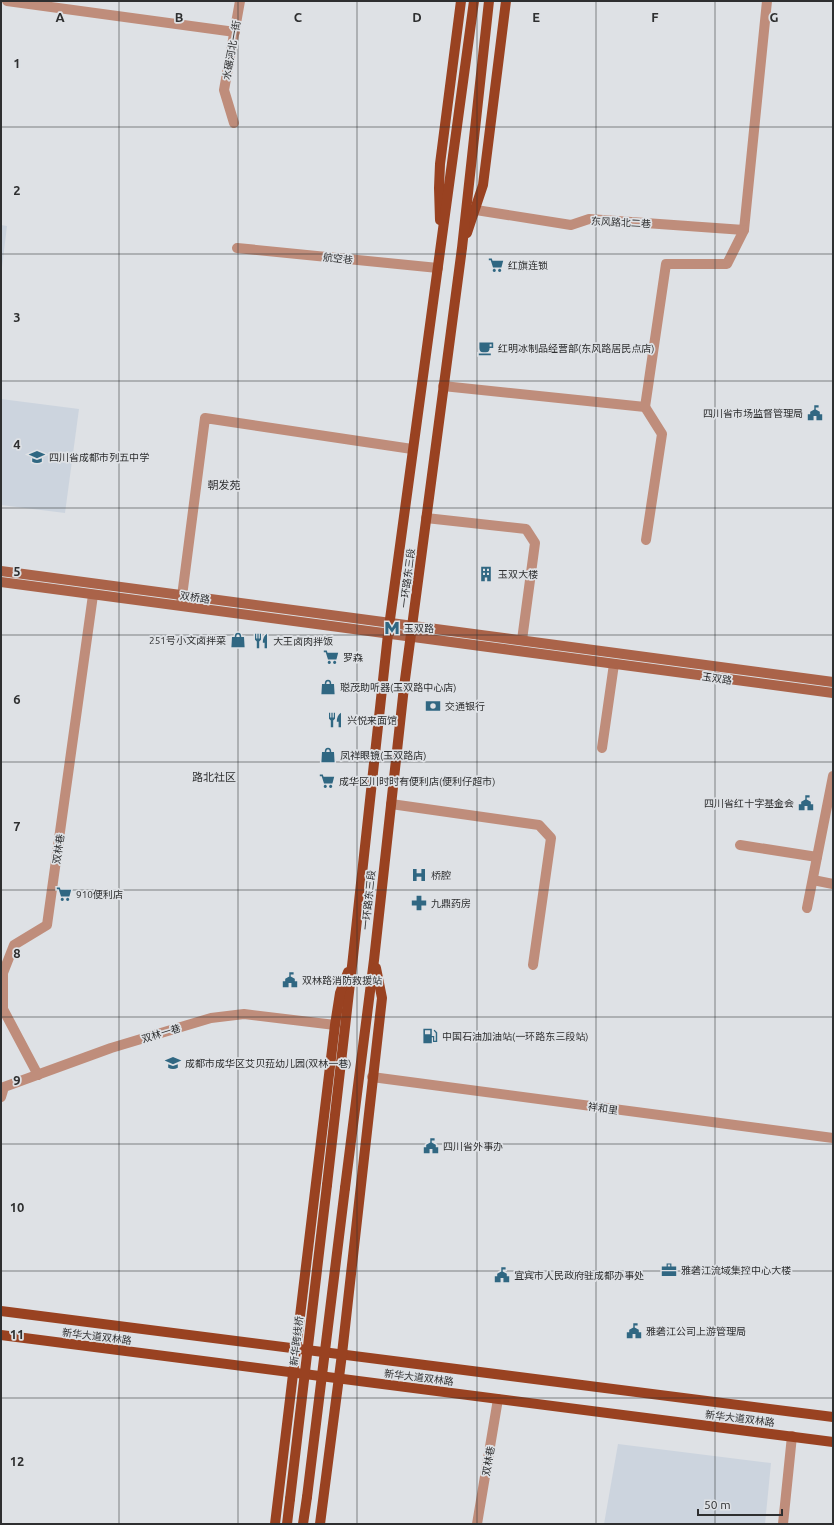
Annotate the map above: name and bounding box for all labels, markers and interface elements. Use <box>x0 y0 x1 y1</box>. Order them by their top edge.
text: A <box>55 10 65 24</box>
text: B <box>175 10 184 24</box>
text: C <box>294 10 303 24</box>
text: D <box>412 10 422 24</box>
text: E <box>532 10 540 24</box>
text: F <box>651 10 659 24</box>
text: G <box>770 10 779 24</box>
street label: 水碾河北一街 <box>221 20 242 81</box>
text: 1 <box>13 56 21 70</box>
text: 2 <box>13 183 21 197</box>
street label: 东风路北二巷 <box>591 215 651 230</box>
street label: 航空巷 <box>322 251 353 266</box>
supermarket icon: 红旗连锁 <box>487 256 505 274</box>
place label: 红旗连锁 <box>508 260 548 271</box>
text: 3 <box>13 310 21 324</box>
cafe icon: 红明冰制品经营部(东风路居民点店) <box>477 339 495 357</box>
place label: 红明冰制品经营部(东风路居民点店) <box>498 343 654 354</box>
public building icon: 四川省市场监督管理局 <box>806 404 824 422</box>
place label: 四川省市场监督管理局 <box>703 408 803 419</box>
text: 4 <box>13 437 21 451</box>
school or university icon: 四川省成都市列五中学 <box>28 448 46 466</box>
place label: 四川省成都市列五中学 <box>49 452 149 463</box>
district label: 朝发苑 <box>208 479 241 491</box>
street label: 一环路东三段 <box>398 548 417 609</box>
text: 5 <box>13 564 21 578</box>
building icon: 玉双大楼 <box>477 565 495 583</box>
place label: 玉双大楼 <box>498 569 538 580</box>
street label: 双桥路 <box>179 590 211 605</box>
metro station icon: 玉双路 <box>383 619 401 637</box>
place label: 玉双路 <box>404 623 434 634</box>
shop icon: 251号小文卤拌菜 <box>229 631 247 649</box>
restaurant icon: 大王卤肉拌饭 <box>252 632 270 650</box>
place label: 251号小文卤拌菜 <box>149 635 226 646</box>
place label: 大王卤肉拌饭 <box>273 636 333 647</box>
supermarket icon: 罗森 <box>322 648 340 666</box>
place label: 罗森 <box>343 652 363 663</box>
street label: 玉双路 <box>701 671 733 686</box>
shop icon: 聪茂助听器(玉双路中心店) <box>319 678 337 696</box>
place label: 聪茂助听器(玉双路中心店) <box>340 682 456 693</box>
text: 6 <box>13 692 21 706</box>
bank icon: 交通银行 <box>424 697 442 715</box>
place label: 交通银行 <box>445 701 485 712</box>
restaurant icon: 兴悦来面馆 <box>326 711 344 729</box>
place label: 兴悦来面馆 <box>347 715 397 726</box>
shop icon: 凤祥眼镜(玉双路店) <box>319 746 337 764</box>
place label: 凤祥眼镜(玉双路店) <box>340 750 426 761</box>
district label: 路北社区 <box>192 771 236 783</box>
supermarket icon: 成华区川时时有便利店(便利仔超市) <box>318 772 336 790</box>
place label: 成华区川时时有便利店(便利仔超市) <box>339 776 495 787</box>
public building icon: 四川省红十字基金会 <box>797 794 815 812</box>
place label: 四川省红十字基金会 <box>704 798 794 809</box>
text: 7 <box>13 819 21 833</box>
street label: 双林巷 <box>51 833 66 865</box>
hospital icon: 桥腔 <box>410 866 428 884</box>
street label: 一环路东三段 <box>360 870 377 930</box>
place label: 桥腔 <box>431 870 451 881</box>
supermarket icon: 910便利店 <box>55 885 73 903</box>
place label: 910便利店 <box>76 889 123 900</box>
pharmacy icon: 九鼎药房 <box>410 894 428 912</box>
place label: 九鼎药房 <box>431 898 471 909</box>
text: 8 <box>13 946 21 960</box>
public building icon: 双林路消防救援站 <box>281 971 299 989</box>
place label: 双林路消防救援站 <box>302 975 382 986</box>
street label: 双林一巷 <box>140 1022 182 1045</box>
fuel station icon: 中国石油加油站(一环路东三段站) <box>421 1027 439 1045</box>
place label: 中国石油加油站(一环路东三段站) <box>442 1031 588 1042</box>
school or university icon: 成都市成华区艾贝菈幼儿园(双林一巷) <box>164 1054 182 1072</box>
place label: 成都市成华区艾贝菈幼儿园(双林一巷) <box>185 1058 351 1069</box>
text: 9 <box>13 1073 21 1087</box>
street label: 祥和里 <box>587 1101 619 1116</box>
public building icon: 四川省外事办 <box>422 1137 440 1155</box>
place label: 四川省外事办 <box>443 1141 503 1152</box>
text: 10 <box>10 1200 24 1214</box>
office icon: 雅砻江流域集控中心大楼 <box>660 1261 678 1279</box>
place label: 雅砻江流域集控中心大楼 <box>681 1265 791 1276</box>
public building icon: 宜宾市人民政府驻成都办事处 <box>493 1266 511 1284</box>
place label: 宜宾市人民政府驻成都办事处 <box>514 1270 644 1281</box>
street label: 新华跨线桥 <box>288 1316 305 1367</box>
public building icon: 雅砻江公司上游管理局 <box>625 1322 643 1340</box>
place label: 雅砻江公司上游管理局 <box>646 1326 746 1337</box>
text: 11 <box>10 1327 24 1341</box>
street label: 新华大道双林路 <box>62 1327 132 1346</box>
street label: 新华大道双林路 <box>384 1368 454 1387</box>
street label: 新华大道双林路 <box>705 1409 775 1428</box>
street label: 双林巷 <box>480 1445 497 1477</box>
text: 12 <box>10 1454 24 1468</box>
scale bar <box>698 1491 782 1517</box>
text: 50 m <box>704 1498 731 1511</box>

